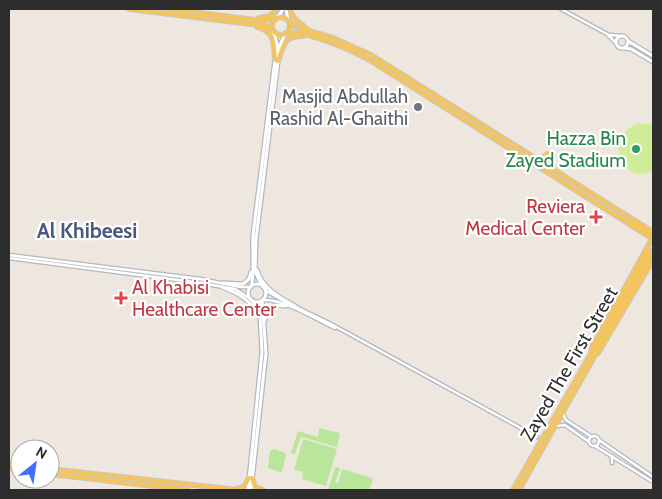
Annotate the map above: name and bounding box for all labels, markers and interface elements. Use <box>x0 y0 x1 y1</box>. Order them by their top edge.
place label: Masjid Abdullah Rashid Al-Ghaithi <box>270 85 408 130</box>
marker: Masjid Abdullah Rashid Al-Ghaithi <box>412 101 424 113</box>
place label: Hazza Bin Zayed Stadium <box>506 127 626 172</box>
marker: Hazza Bin Zayed Stadium <box>630 143 642 155</box>
place label: Reviera Medical Center <box>465 195 585 240</box>
marker: Reviera Medical Center <box>589 210 603 224</box>
district label: Al Khibeesi <box>37 218 137 243</box>
place label: Al Khabisi Healthcare Center <box>132 276 276 321</box>
street label: Zayed The First Street <box>515 282 623 445</box>
marker: Al Khabisi Healthcare Center <box>114 291 128 305</box>
north arrow <box>10 439 60 489</box>
text: N <box>33 442 50 463</box>

